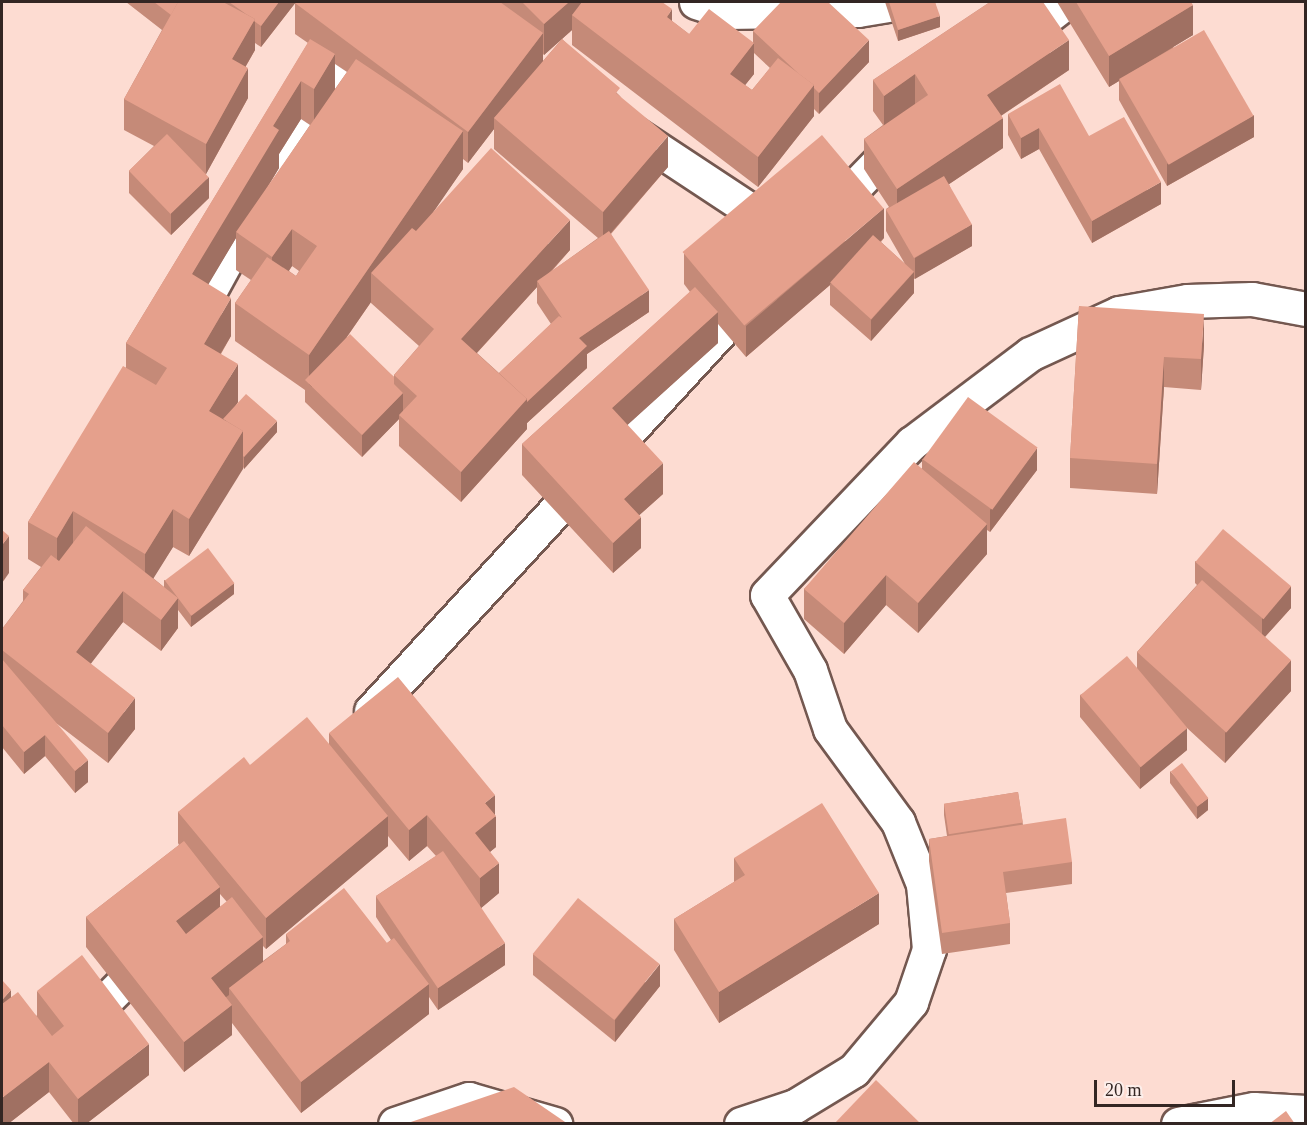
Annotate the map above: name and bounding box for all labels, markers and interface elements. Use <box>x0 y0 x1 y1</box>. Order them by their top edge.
scale bar <box>1097 1068 1238 1106</box>
text: 20 m <box>1105 1080 1142 1100</box>

